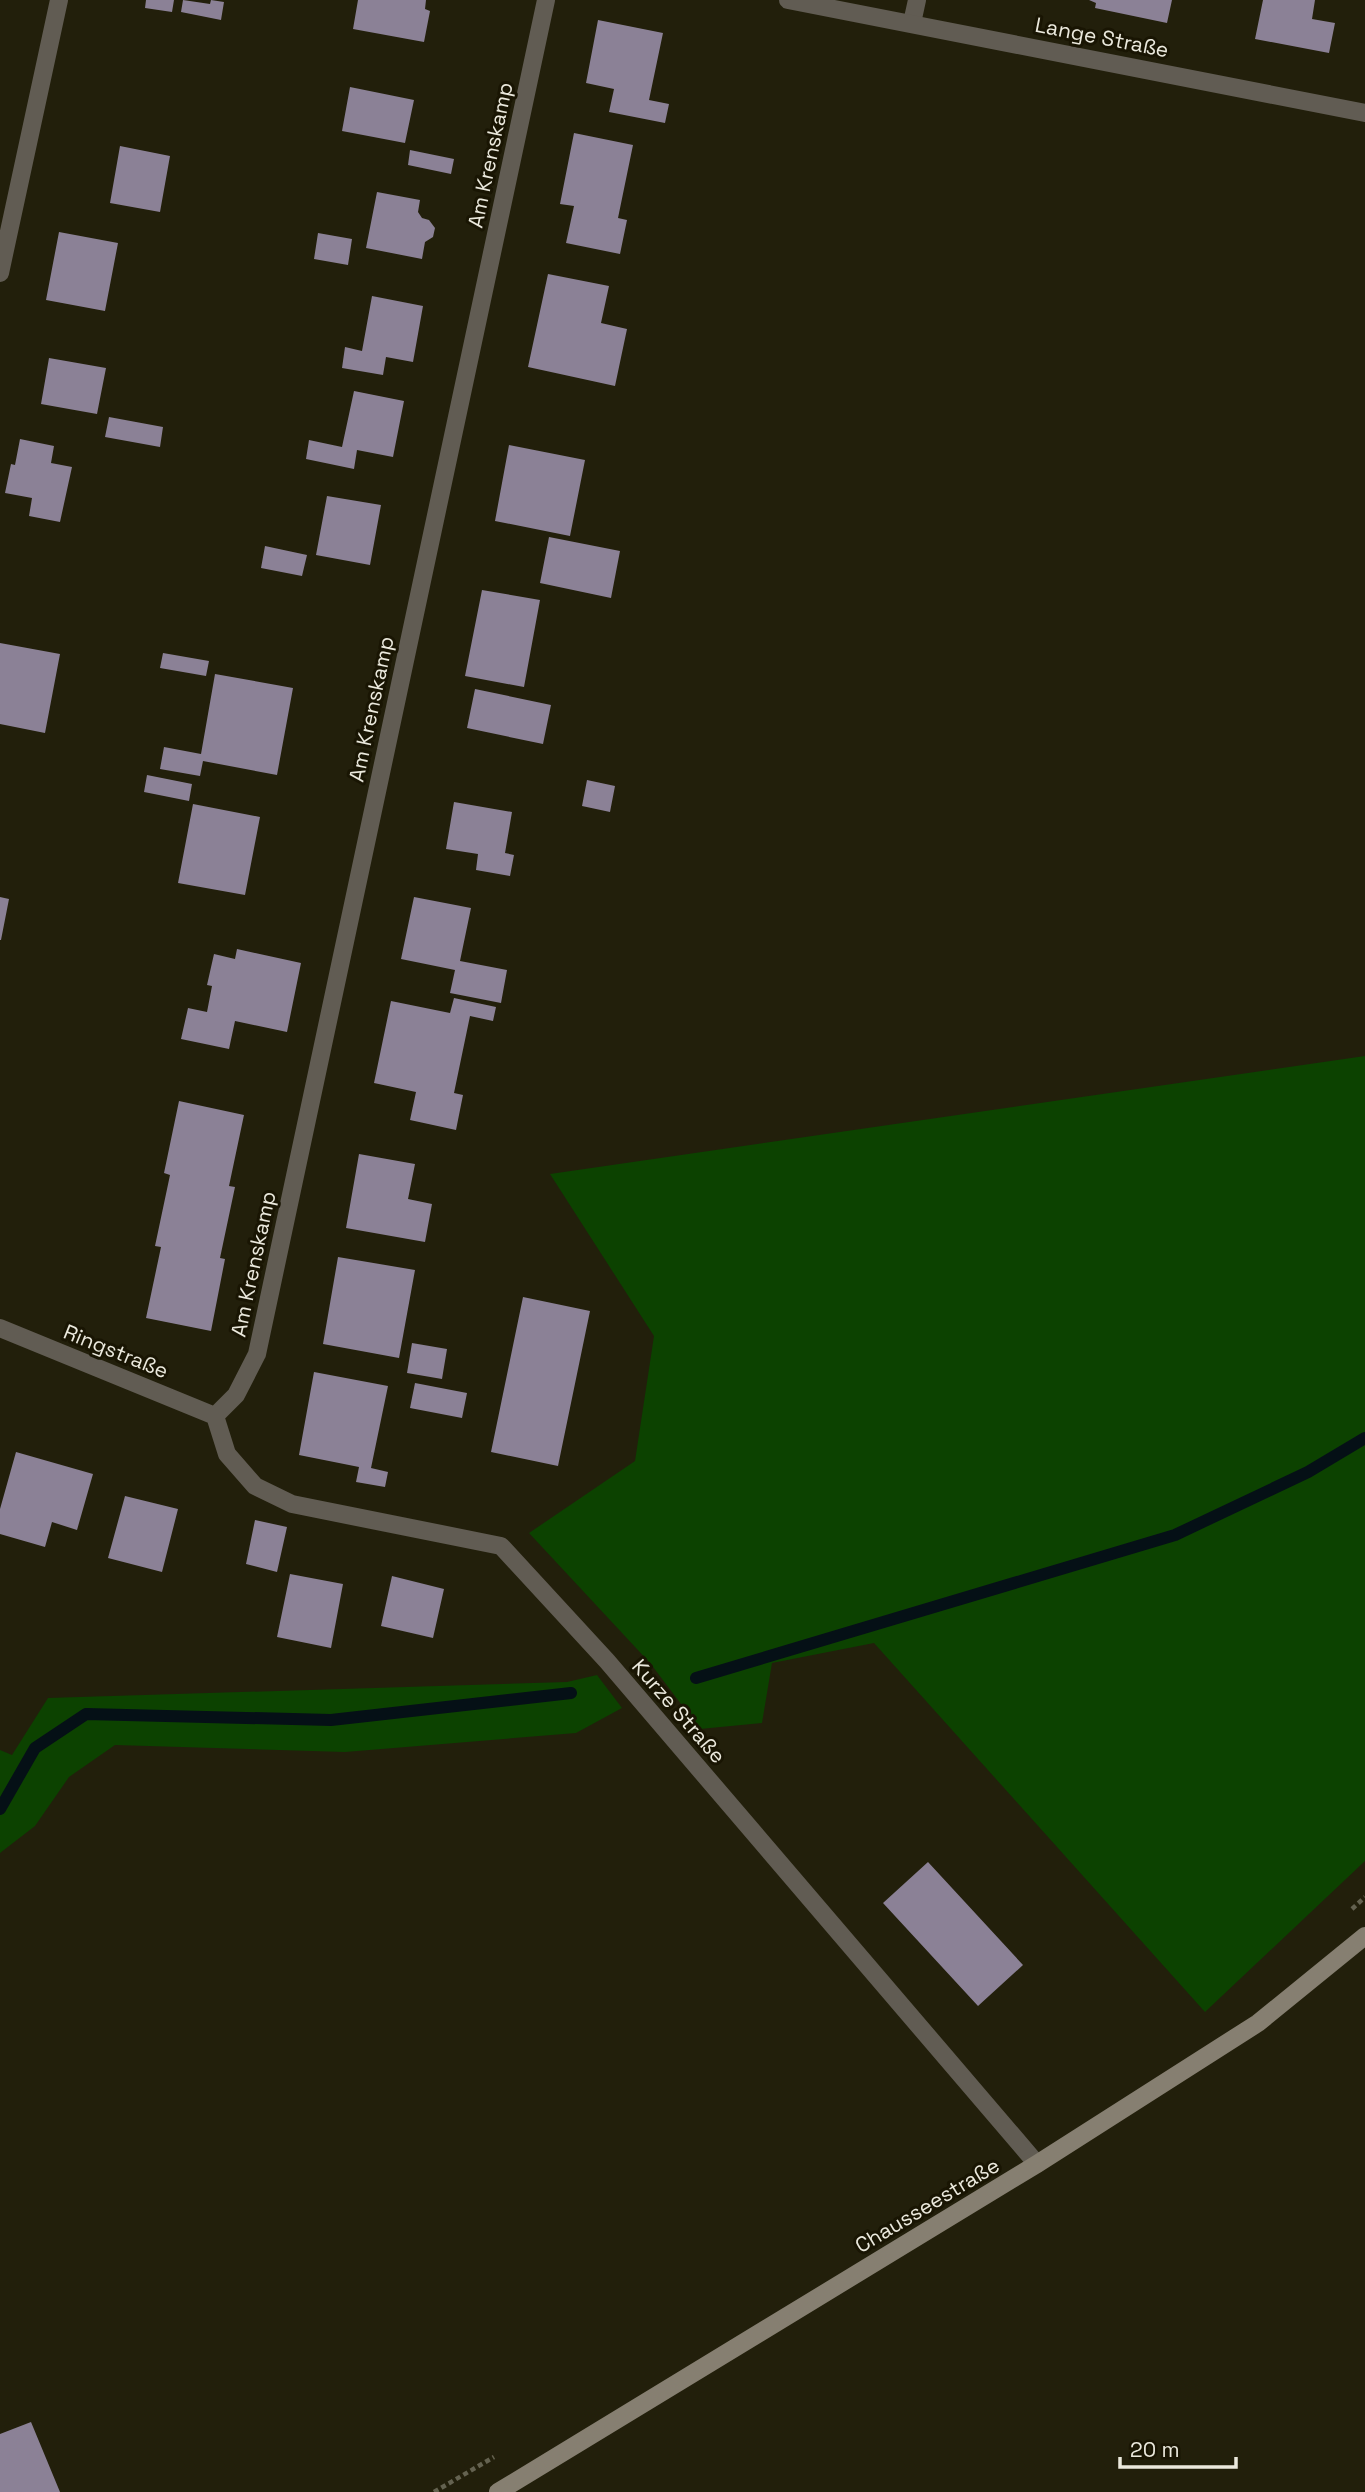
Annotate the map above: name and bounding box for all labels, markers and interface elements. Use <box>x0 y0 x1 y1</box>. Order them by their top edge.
street label: Lange Straße <box>1033 11 1171 63</box>
street label: Am Krenskamp <box>461 80 519 230</box>
street label: Am Krenskamp <box>342 634 400 784</box>
street label: Am Krenskamp <box>224 1189 282 1339</box>
street label: Ringstraße <box>60 1318 172 1384</box>
street label: Kurze Straße <box>626 1653 732 1769</box>
street label: Chausseestraße <box>850 2151 1004 2259</box>
scale bar <box>1120 2426 1236 2470</box>
text: 20 m <box>1130 2436 1180 2463</box>

